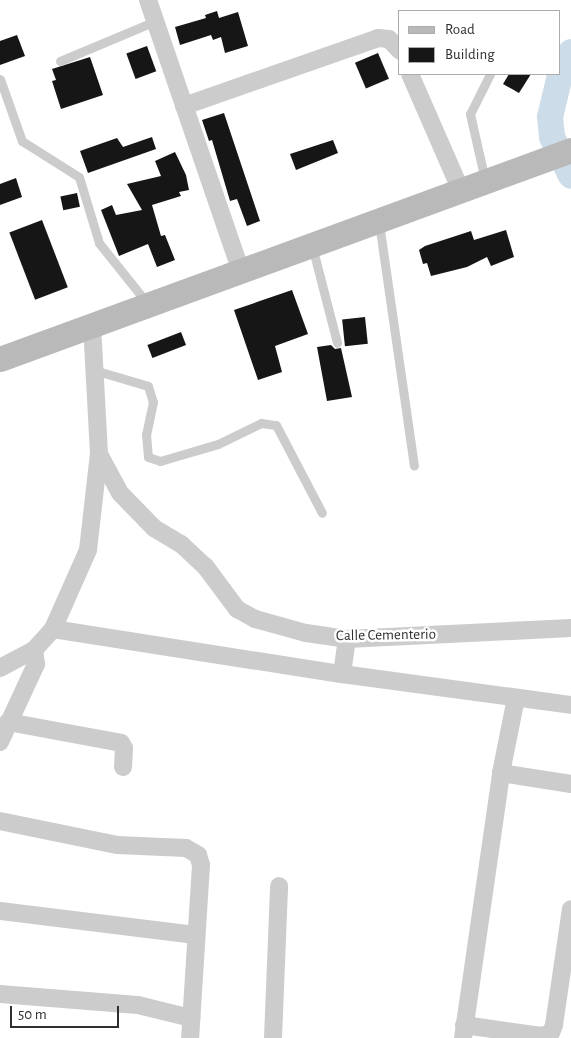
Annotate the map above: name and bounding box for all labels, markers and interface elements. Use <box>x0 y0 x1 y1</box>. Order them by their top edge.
legend <box>398 10 561 75</box>
text: Road <box>445 22 475 37</box>
text: Building <box>445 47 495 62</box>
street label: Calle Cementerio <box>336 625 436 645</box>
scale bar <box>12 996 121 1028</box>
text: 50 m <box>18 1007 47 1022</box>

